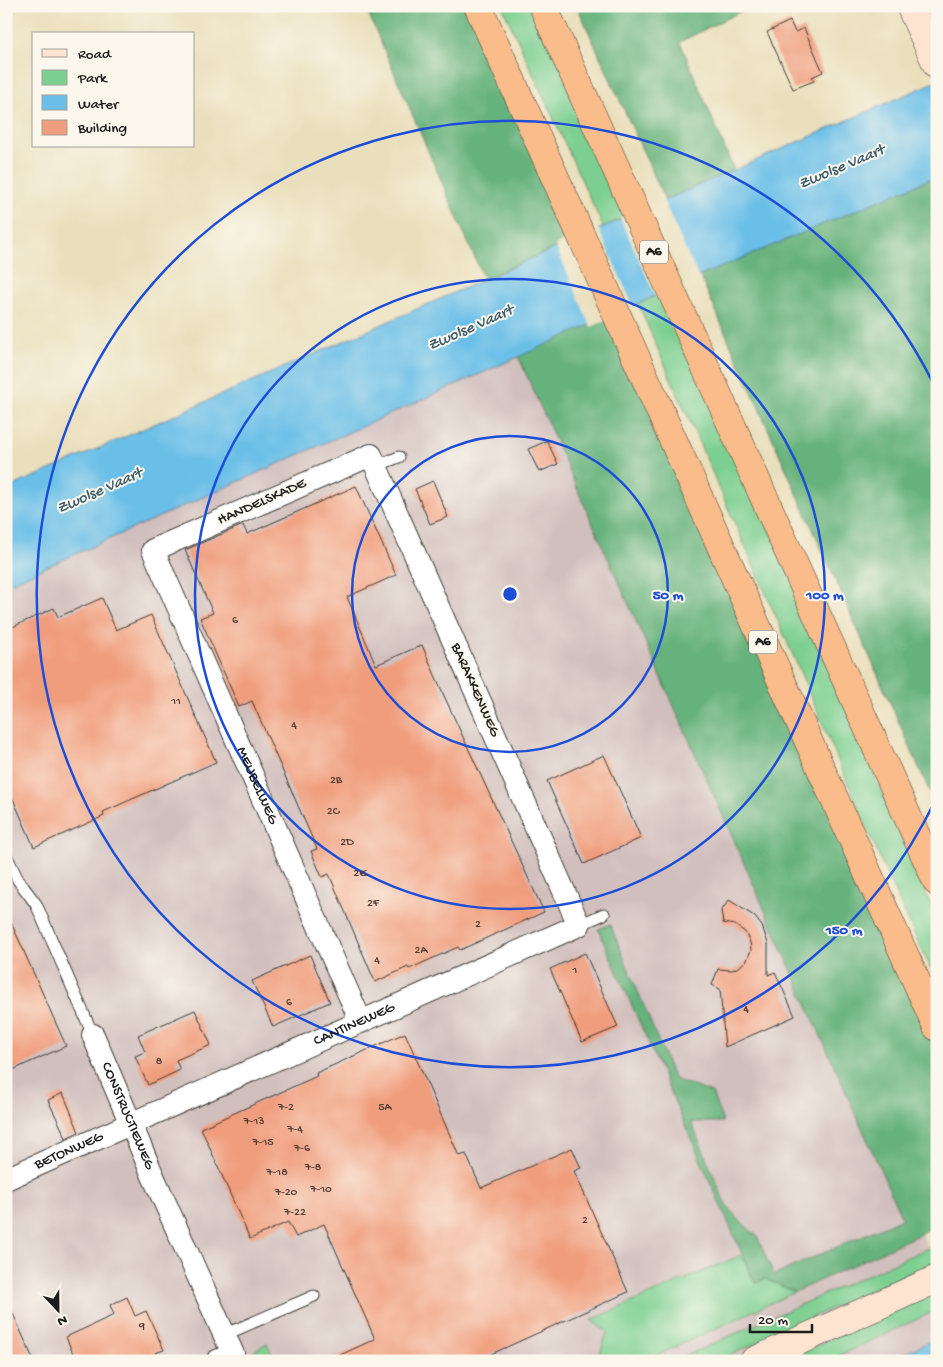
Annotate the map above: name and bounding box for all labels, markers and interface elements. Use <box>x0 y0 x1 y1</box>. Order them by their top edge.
legend <box>32 32 195 148</box>
text: Road <box>78 46 112 64</box>
text: Park <box>77 70 108 88</box>
text: Water <box>78 96 120 114</box>
text: Building <box>77 120 127 138</box>
water label: Zwolse Vaart <box>796 140 890 195</box>
road number: A6 <box>640 240 668 264</box>
water label: Zwolse Vaart <box>425 301 519 356</box>
water label: Zwolse Vaart <box>54 464 148 519</box>
street label: HANDELSKADE <box>215 474 310 530</box>
centre of rings <box>501 585 519 603</box>
text: 50 m <box>653 587 684 605</box>
text: 100 m <box>805 587 844 605</box>
house number: 6 <box>232 614 239 628</box>
road number: A6 <box>749 630 777 654</box>
street label: BARAKKENWEG <box>446 640 504 740</box>
house number: 11 <box>170 695 181 709</box>
house number: 4 <box>291 719 297 733</box>
street label: MEUBELWEG <box>232 744 282 827</box>
house number: 2B <box>330 774 343 788</box>
house number: 2C <box>327 805 341 819</box>
house number: 2D <box>340 836 354 850</box>
house number: 2E <box>353 867 367 881</box>
house number: 2F <box>367 897 380 911</box>
house number: 2 <box>475 918 481 932</box>
text: 150 m <box>825 922 863 940</box>
house number: 2A <box>415 944 428 958</box>
house number: 4 <box>374 954 380 968</box>
house number: 1 <box>572 964 578 978</box>
house number: 6 <box>286 996 293 1010</box>
street label: CANTINEWEG <box>311 999 398 1050</box>
house number: 4 <box>743 1003 749 1017</box>
house number: 8 <box>156 1055 163 1069</box>
street label: CONSTRUCTIEWEG <box>97 1060 158 1173</box>
house number: 7-2 <box>277 1101 294 1115</box>
house number: 5A <box>378 1101 393 1115</box>
house number: 7-13 <box>242 1115 265 1129</box>
house number: 7-4 <box>286 1123 303 1137</box>
street label: BETONWEG <box>31 1128 107 1175</box>
house number: 7-15 <box>251 1136 274 1150</box>
house number: 7-6 <box>293 1142 311 1156</box>
house number: 7-8 <box>304 1161 322 1175</box>
house number: 7-18 <box>265 1166 288 1180</box>
house number: 7-10 <box>309 1183 332 1197</box>
house number: 7-20 <box>274 1186 298 1200</box>
house number: 7-22 <box>283 1206 306 1220</box>
house number: 2 <box>582 1214 588 1228</box>
north arrow <box>32 1284 82 1334</box>
scale bar <box>750 1302 813 1334</box>
text: N <box>55 1310 69 1329</box>
text: 20 m <box>758 1312 788 1330</box>
house number: 9 <box>138 1320 145 1334</box>

